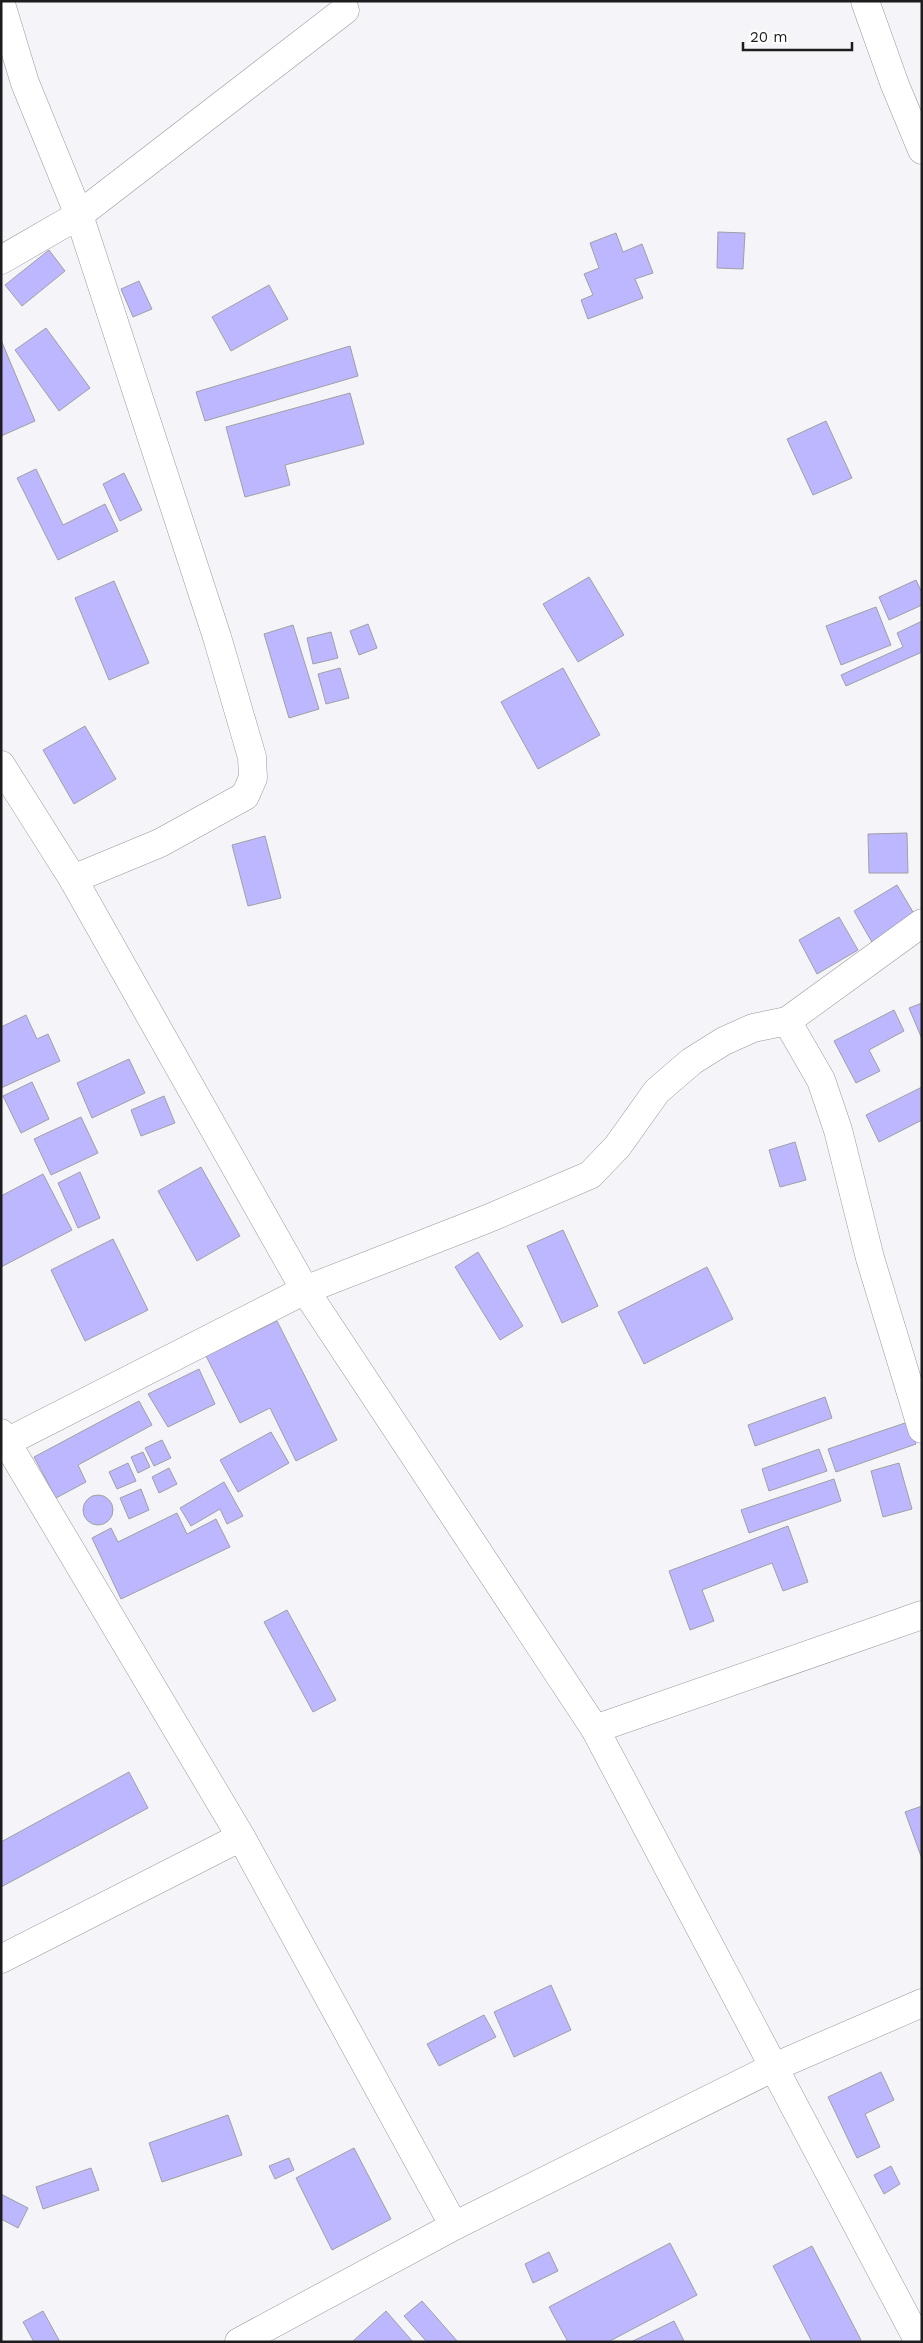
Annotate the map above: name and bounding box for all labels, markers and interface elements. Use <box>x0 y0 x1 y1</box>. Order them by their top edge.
scale bar <box>743 20 852 52</box>
text: 20 m <box>750 28 788 46</box>

